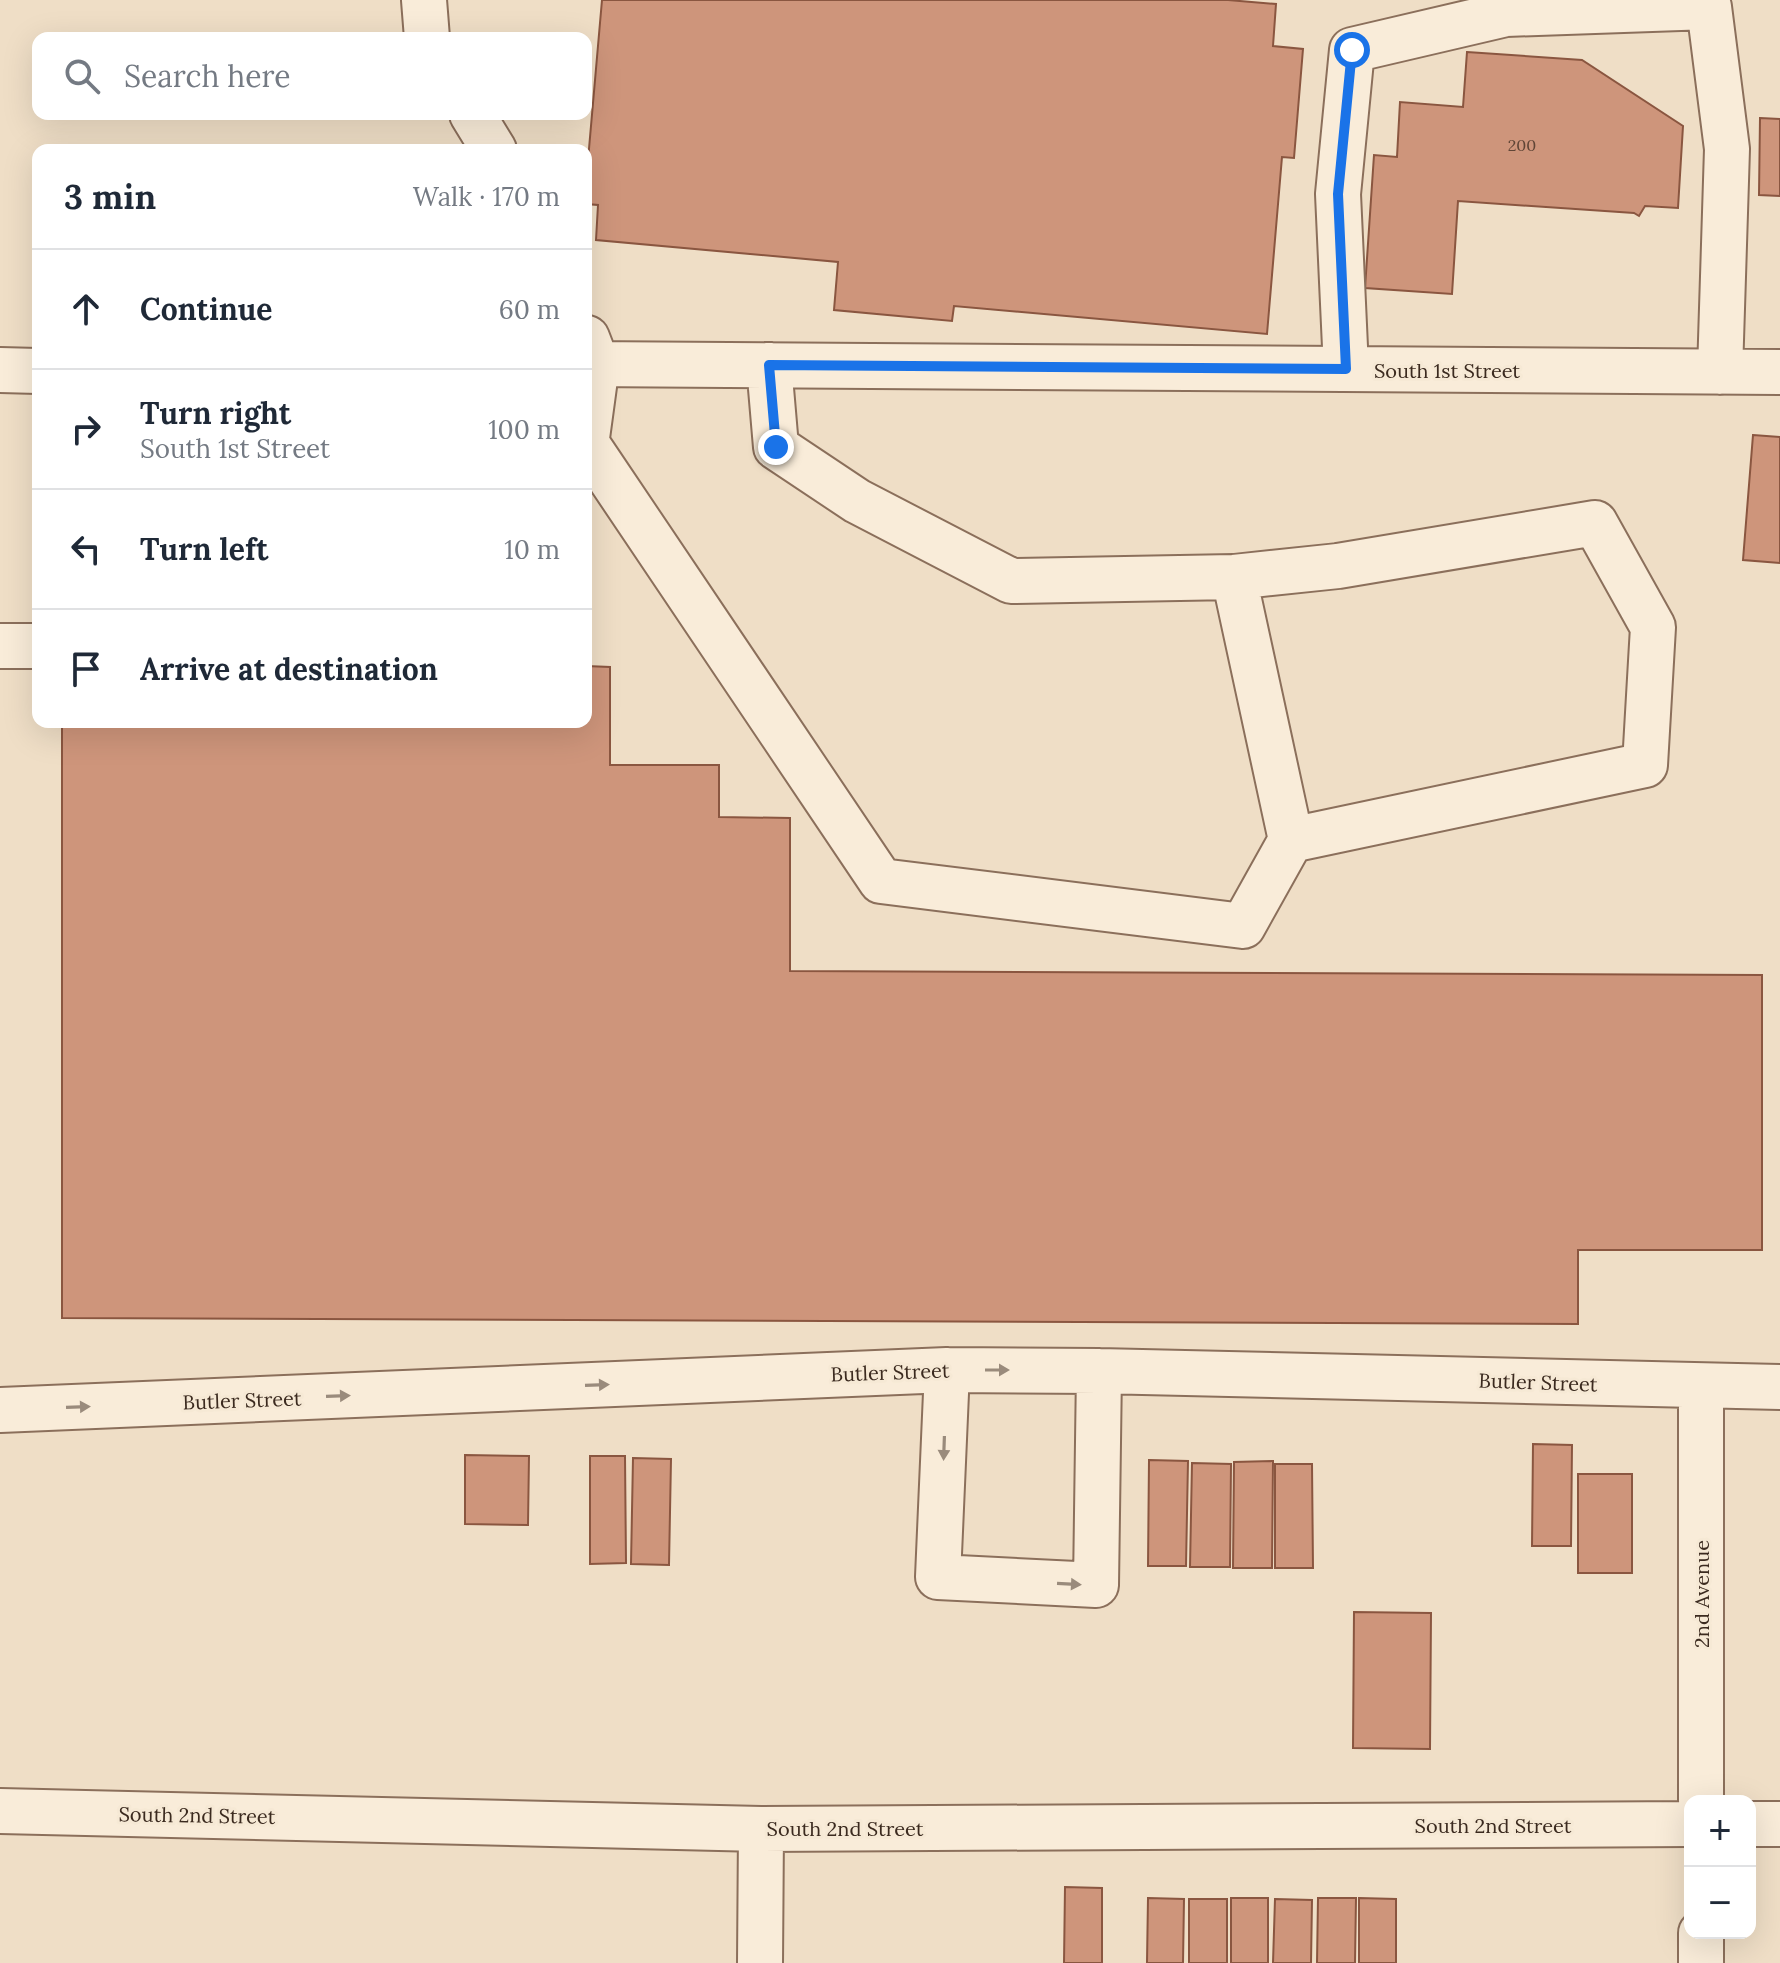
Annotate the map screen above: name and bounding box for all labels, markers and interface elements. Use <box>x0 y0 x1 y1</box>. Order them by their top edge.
search box <box>32 32 592 120</box>
route start <box>1334 32 1370 68</box>
icon: search <box>60 54 104 98</box>
text: Search here <box>124 57 291 95</box>
house number: 200 <box>1508 135 1536 155</box>
text: 3 min <box>64 175 156 218</box>
text: Walk · 170 m <box>413 180 560 213</box>
icon: ahead <box>64 287 108 331</box>
text: Continue <box>140 290 272 328</box>
text: 60 m <box>499 293 560 326</box>
street label: South 1st Street <box>1374 358 1520 383</box>
text: Turn right <box>140 394 291 432</box>
icon: right <box>64 407 108 451</box>
text: 100 m <box>488 413 560 446</box>
route end <box>758 429 794 465</box>
text: South 1st Street <box>140 432 330 465</box>
icon: left <box>64 527 108 571</box>
text: Turn left <box>140 530 268 568</box>
text: 10 m <box>504 533 560 566</box>
icon: arrive <box>64 647 108 691</box>
text: Arrive at destination <box>140 650 438 688</box>
street label: Butler Street <box>830 1357 950 1387</box>
one-way arrow <box>985 1364 1010 1376</box>
street label: Butler Street <box>1478 1367 1598 1397</box>
one-way arrow <box>585 1378 610 1391</box>
street label: Butler Street <box>182 1385 302 1415</box>
one-way arrow <box>326 1389 351 1402</box>
one-way arrow <box>66 1400 91 1413</box>
one-way arrow <box>937 1436 950 1461</box>
street label: 2nd Avenue <box>1689 1540 1714 1648</box>
one-way arrow <box>1057 1577 1082 1590</box>
map controls <box>1684 1795 1756 1939</box>
button: + <box>1684 1795 1756 1867</box>
street label: South 2nd Street <box>118 1801 276 1829</box>
street label: South 2nd Street <box>1415 1813 1572 1838</box>
street label: South 2nd Street <box>767 1816 924 1841</box>
button: − <box>1684 1867 1756 1939</box>

